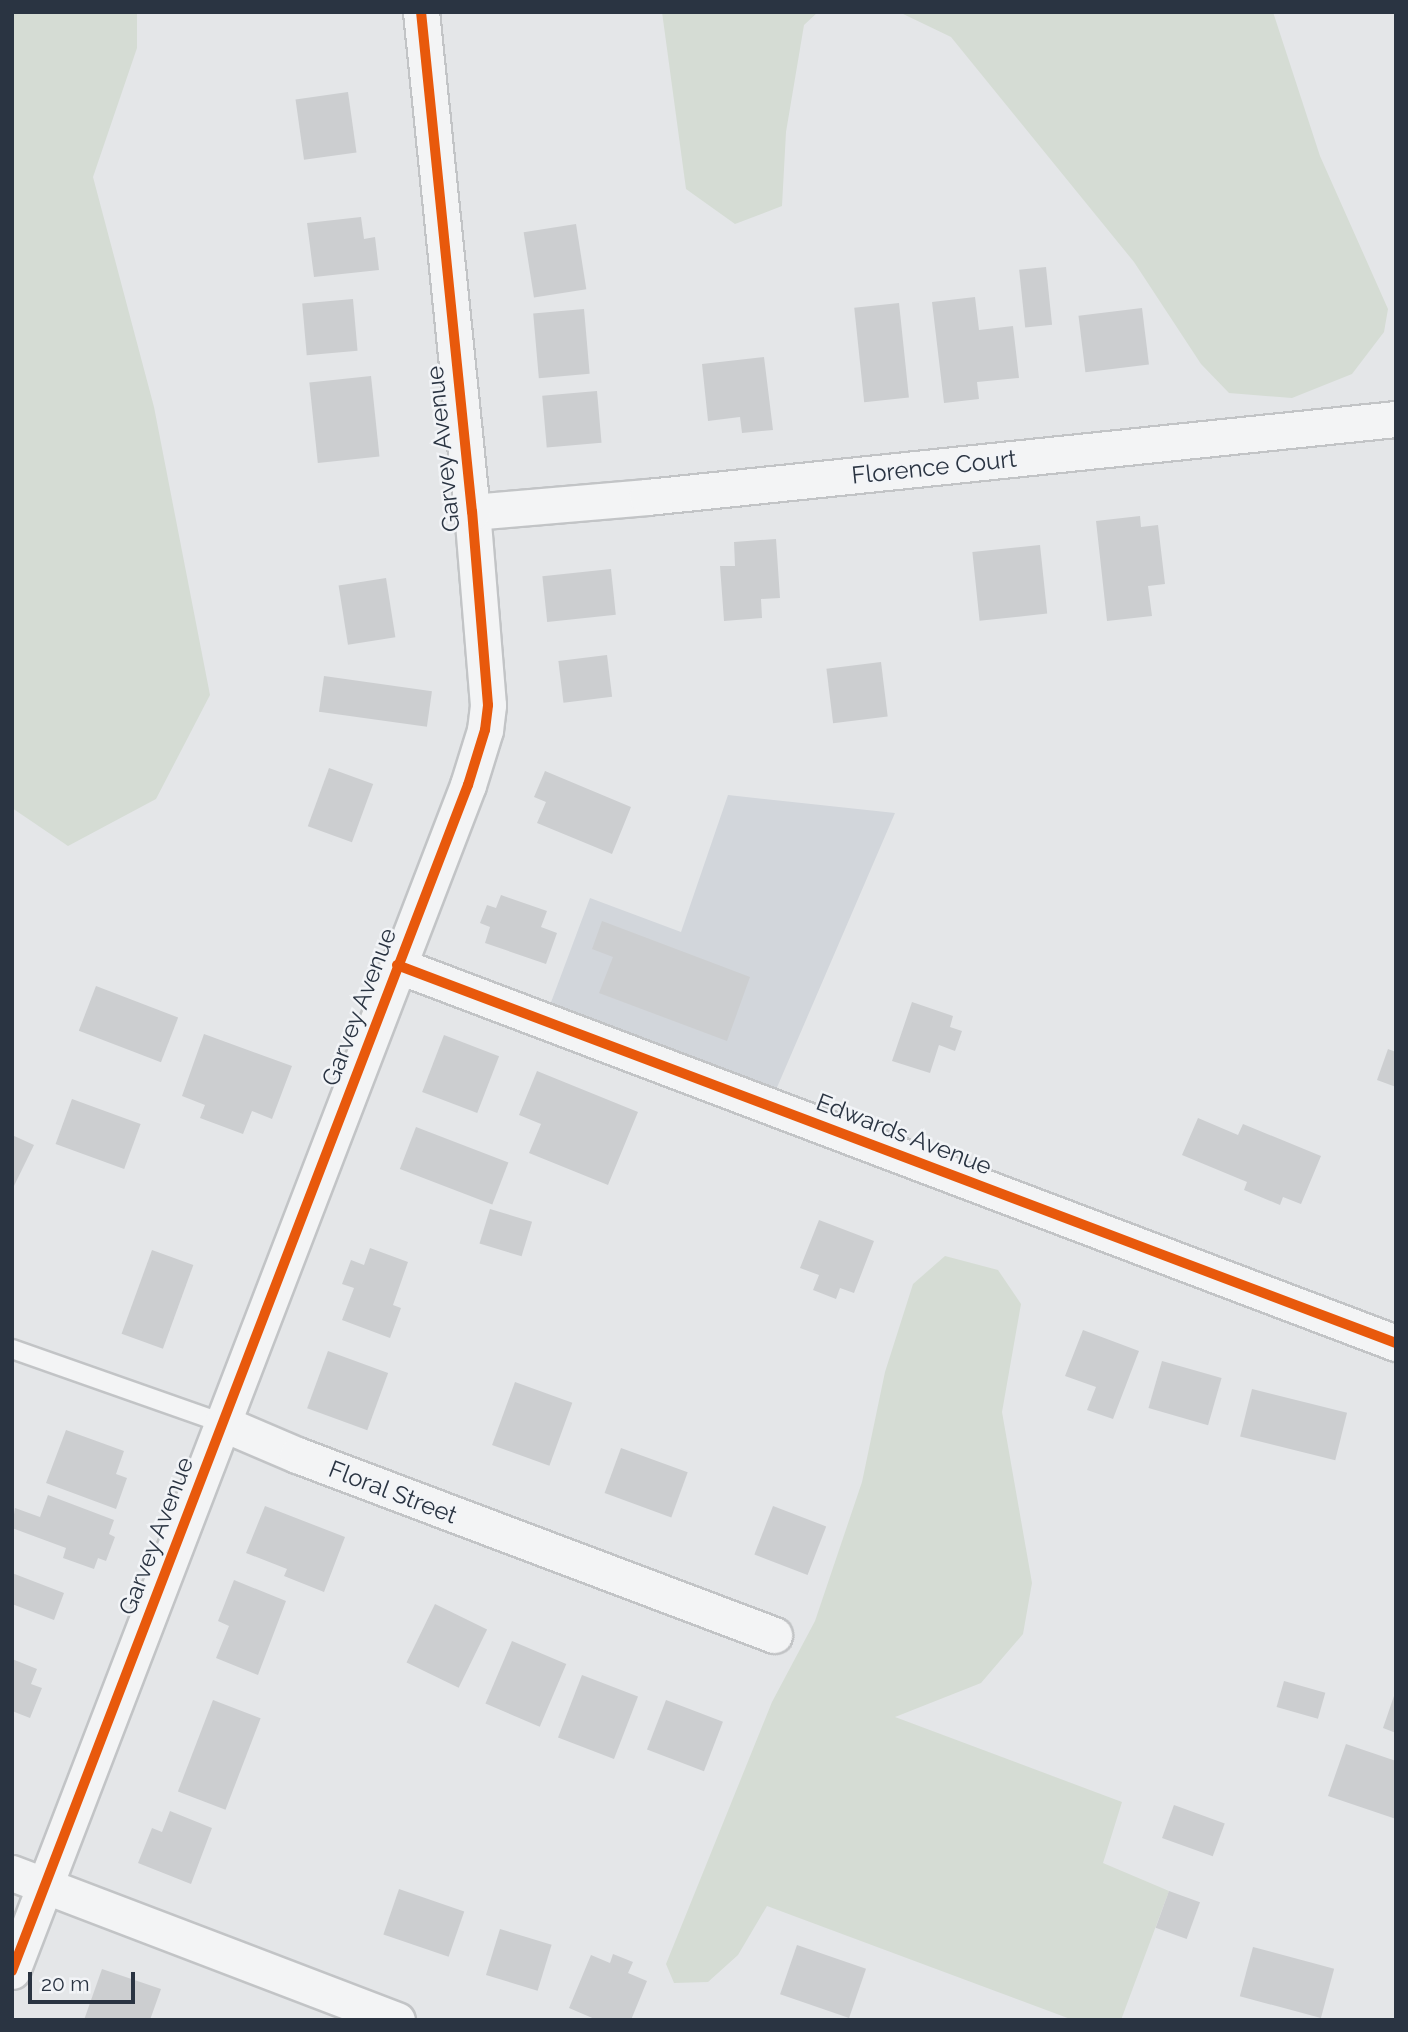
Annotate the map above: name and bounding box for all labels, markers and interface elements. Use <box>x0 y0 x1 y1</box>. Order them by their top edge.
street label: Garvey Avenue <box>420 364 466 534</box>
street label: Florence Court <box>850 444 1018 490</box>
street label: Garvey Avenue <box>315 923 403 1091</box>
street label: Edwards Avenue <box>812 1087 996 1181</box>
street label: Garvey Avenue <box>112 1452 200 1620</box>
street label: Floral Street <box>325 1454 461 1530</box>
scale bar <box>32 1958 138 2002</box>
text: 20 m <box>41 1971 89 1996</box>

